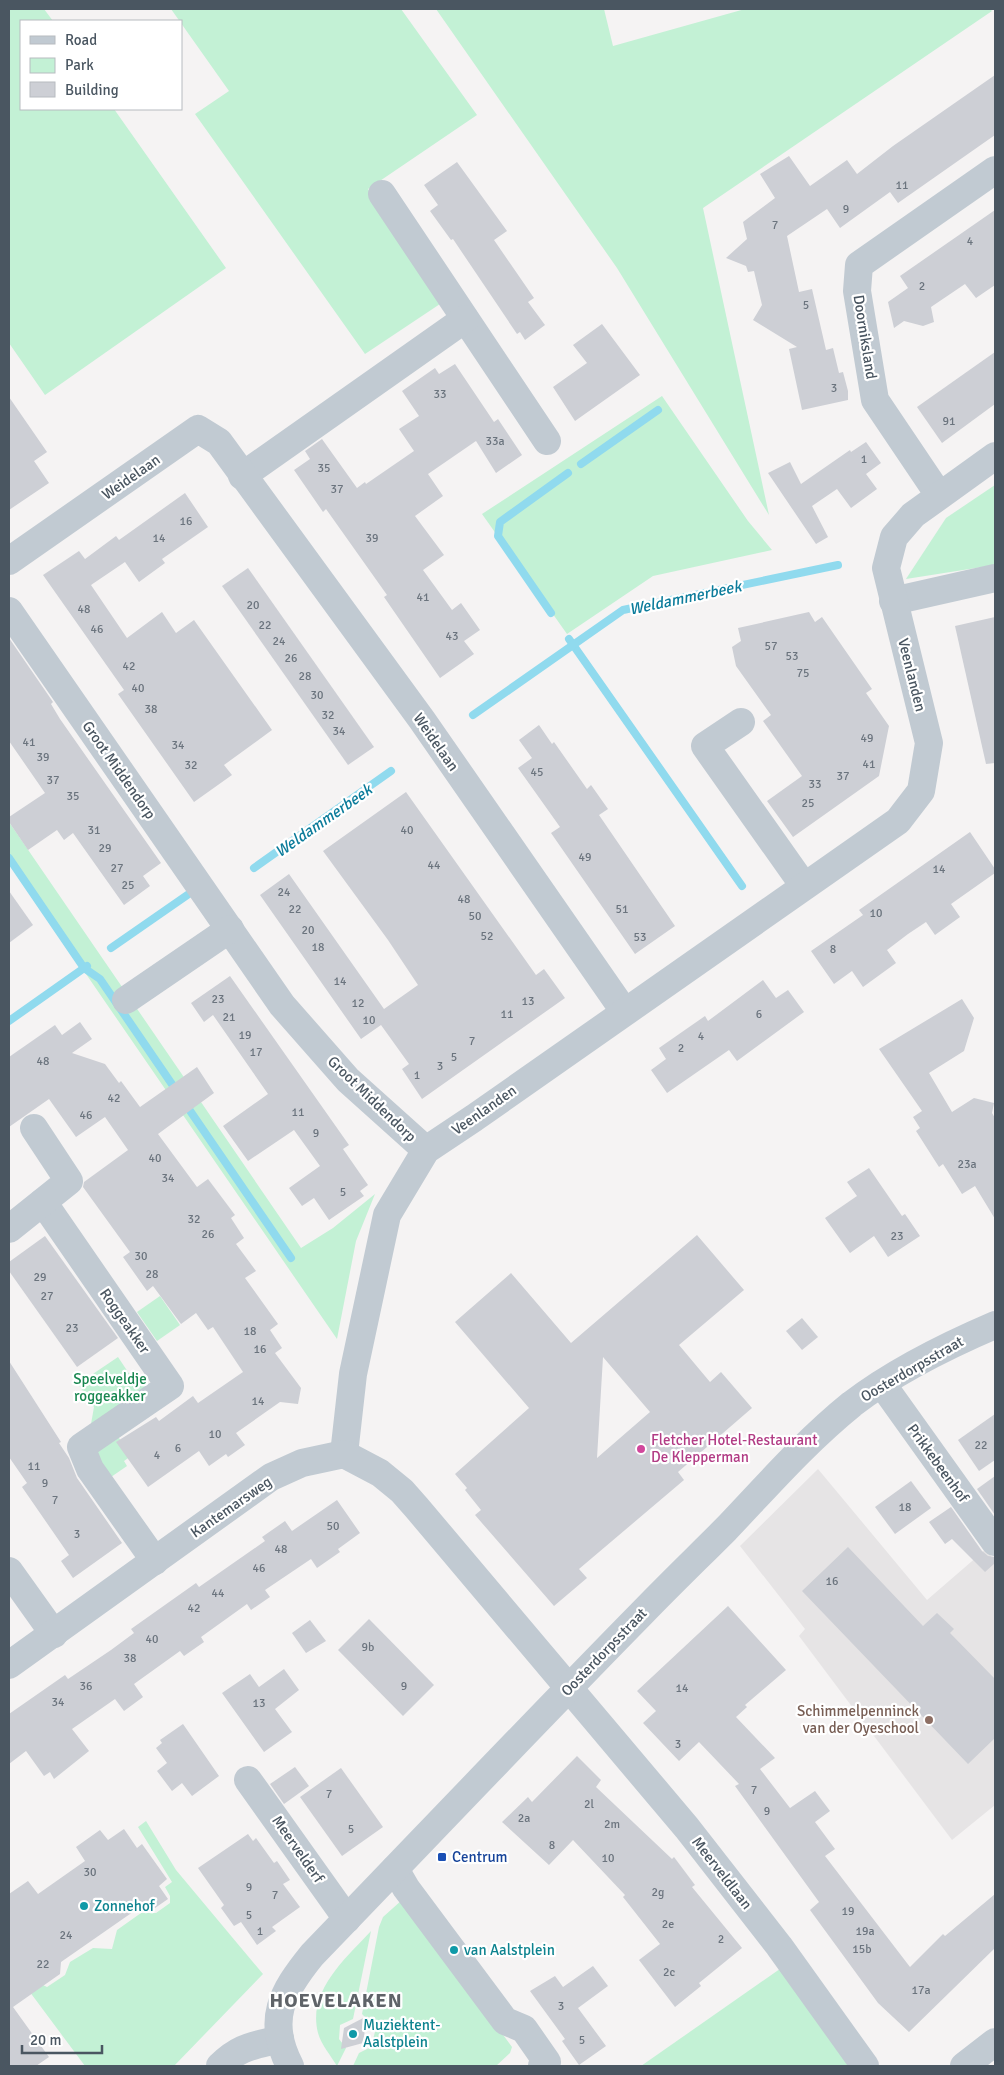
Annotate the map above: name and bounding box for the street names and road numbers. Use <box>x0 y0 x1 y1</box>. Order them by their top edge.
street label: Doorniksland <box>849 293 881 381</box>
street label: Weidelaan <box>98 450 164 504</box>
street label: Veenlanden <box>894 636 930 714</box>
street label: Weidelaan <box>409 709 463 775</box>
street label: Groot Middendorp <box>78 717 160 823</box>
street label: Groot Middendorp <box>324 1052 420 1146</box>
street label: Veenlanden <box>448 1081 520 1139</box>
street label: Roggeakker <box>96 1285 154 1357</box>
street label: Oosterdorpsstraat <box>857 1332 967 1406</box>
street label: Prikkebeenhof <box>904 1420 973 1506</box>
street label: Kantemarsweg <box>187 1472 275 1542</box>
street label: Oosterdorpsstraat <box>557 1604 651 1700</box>
street label: Meervelderf <box>268 1812 328 1887</box>
street label: Meerveldlaan <box>688 1833 756 1913</box>

